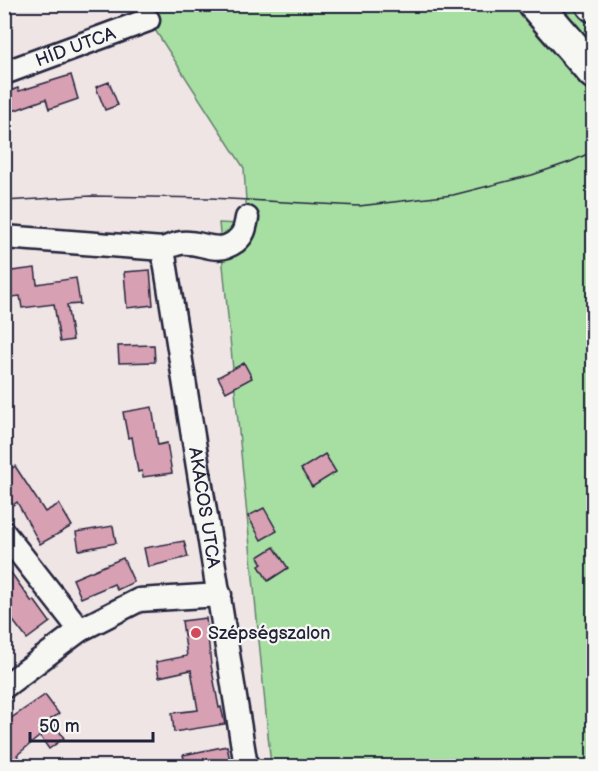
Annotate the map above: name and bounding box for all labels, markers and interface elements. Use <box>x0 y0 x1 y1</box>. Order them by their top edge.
street label: HÍD UTCA <box>33 23 118 71</box>
street label: AKÁCOS UTCA <box>184 446 224 570</box>
place label: Szépségszalon <box>208 623 330 644</box>
marker: Szépségszalon <box>189 626 203 640</box>
scale bar <box>30 705 153 743</box>
text: 50 m <box>39 716 80 737</box>

